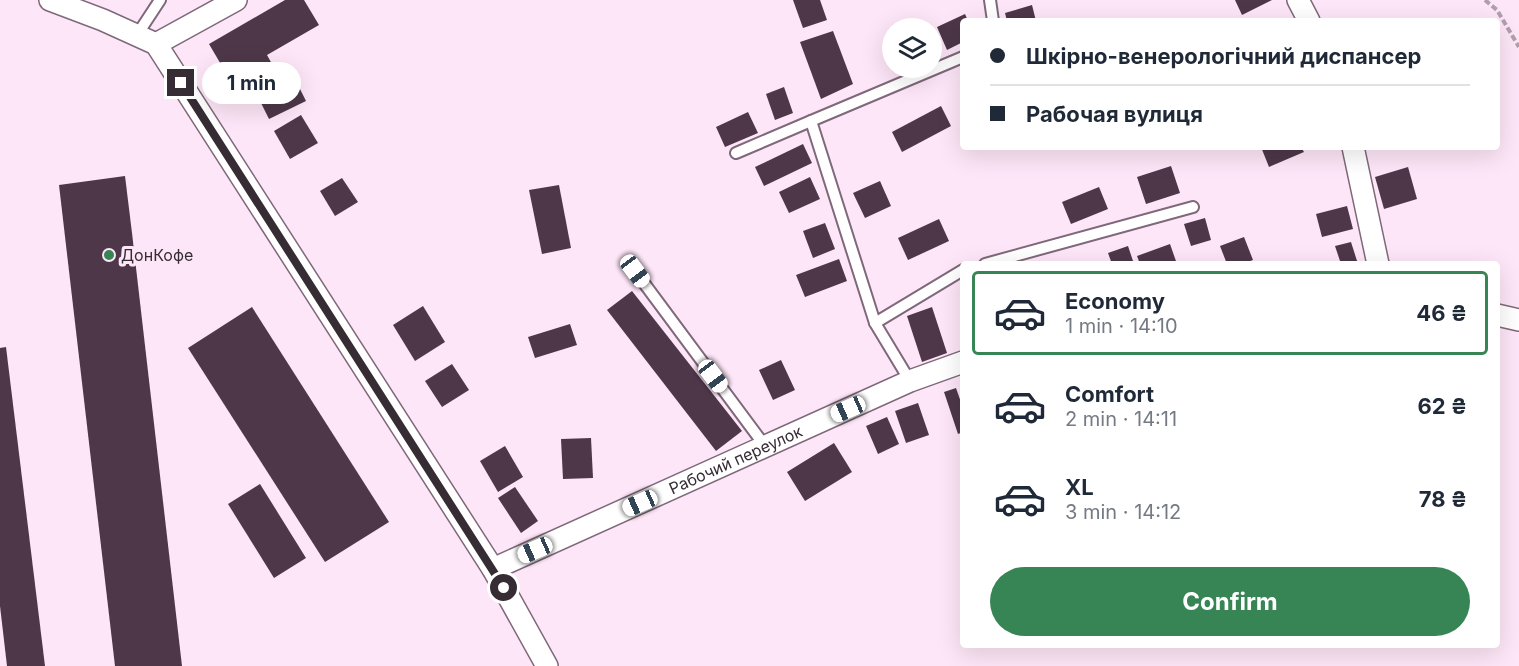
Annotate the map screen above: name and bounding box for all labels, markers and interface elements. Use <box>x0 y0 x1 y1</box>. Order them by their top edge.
map controls <box>882 18 942 78</box>
button: layers <box>882 18 942 78</box>
text: Шкірно-венерологічний диспансер <box>1026 43 1421 69</box>
callout: 1 min <box>202 62 301 104</box>
route end <box>167 69 194 96</box>
text: 1 min <box>227 71 276 95</box>
text: Рабочая вулиця <box>1026 101 1203 127</box>
place label: ДонКофе <box>121 245 193 265</box>
marker: ДонКофе <box>102 248 116 262</box>
car <box>617 251 653 291</box>
icon: car <box>993 286 1047 340</box>
text: Economy <box>1065 288 1165 314</box>
text: 46 ₴ <box>1416 300 1467 326</box>
text: 1 min · 14:10 <box>1065 314 1178 338</box>
car <box>695 356 731 396</box>
icon: car <box>993 379 1047 433</box>
text: Comfort <box>1065 381 1154 407</box>
car <box>828 393 868 425</box>
text: 62 ₴ <box>1417 393 1467 419</box>
text: 2 min · 14:11 <box>1065 407 1177 431</box>
street label: Рабочий переулок <box>666 421 806 498</box>
icon: car <box>993 472 1047 526</box>
text: XL <box>1065 474 1094 500</box>
text: 78 ₴ <box>1419 486 1467 512</box>
car <box>620 487 660 519</box>
text: 3 min · 14:12 <box>1065 500 1181 524</box>
car <box>515 534 555 566</box>
button: Confirm <box>990 567 1470 636</box>
route start <box>490 574 517 601</box>

